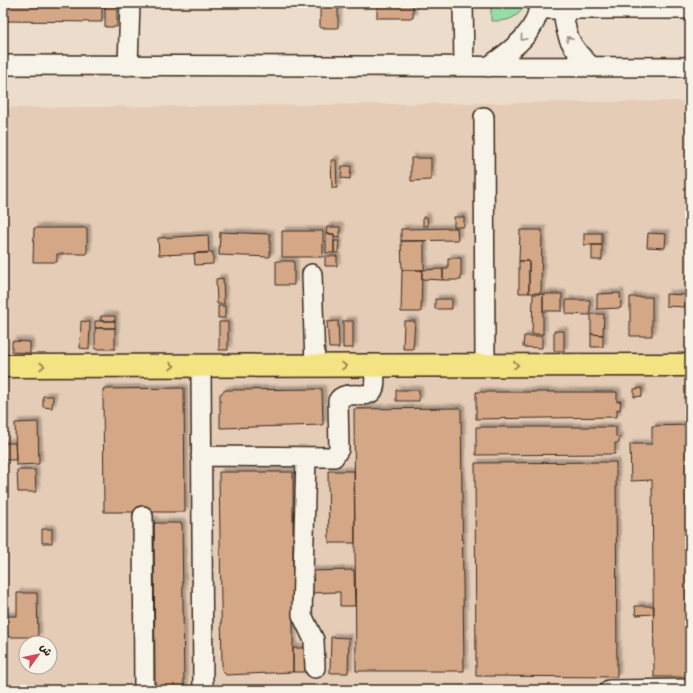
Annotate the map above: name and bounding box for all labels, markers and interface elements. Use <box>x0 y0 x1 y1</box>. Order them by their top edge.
one-way arrow <box>521 33 528 40</box>
one-way arrow <box>566 35 574 43</box>
one-way arrow <box>513 361 519 369</box>
one-way arrow <box>39 362 45 370</box>
one-way arrow <box>169 362 175 370</box>
one-way arrow <box>341 362 347 370</box>
north arrow <box>18 635 58 675</box>
text: ش <box>37 641 55 658</box>

